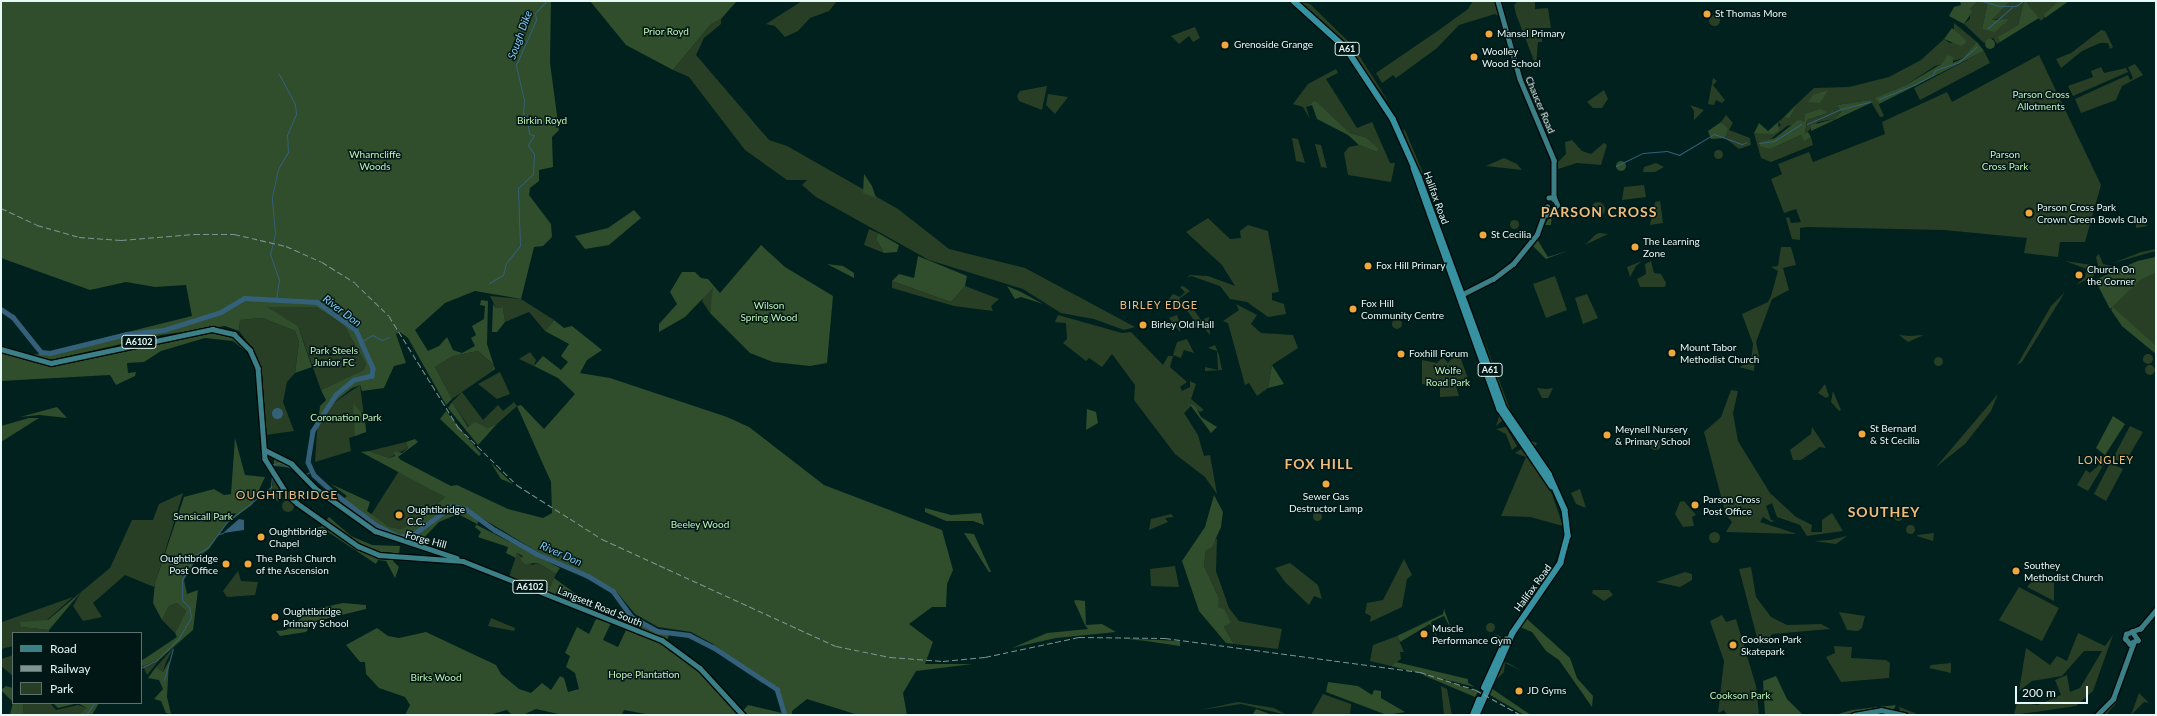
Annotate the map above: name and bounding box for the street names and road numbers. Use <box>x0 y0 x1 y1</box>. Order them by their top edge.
road number: A61 <box>1334 42 1360 56</box>
street label: Chaucer Road <box>1523 75 1557 135</box>
street label: Halifax Road <box>1421 170 1451 226</box>
road number: A6102 <box>121 335 157 349</box>
road number: A61 <box>1477 363 1503 377</box>
street label: Forge Hill <box>404 529 448 551</box>
street label: Halifax Road <box>1512 562 1554 614</box>
road number: A6102 <box>512 580 548 594</box>
street label: Langsett Road South <box>556 585 644 629</box>

